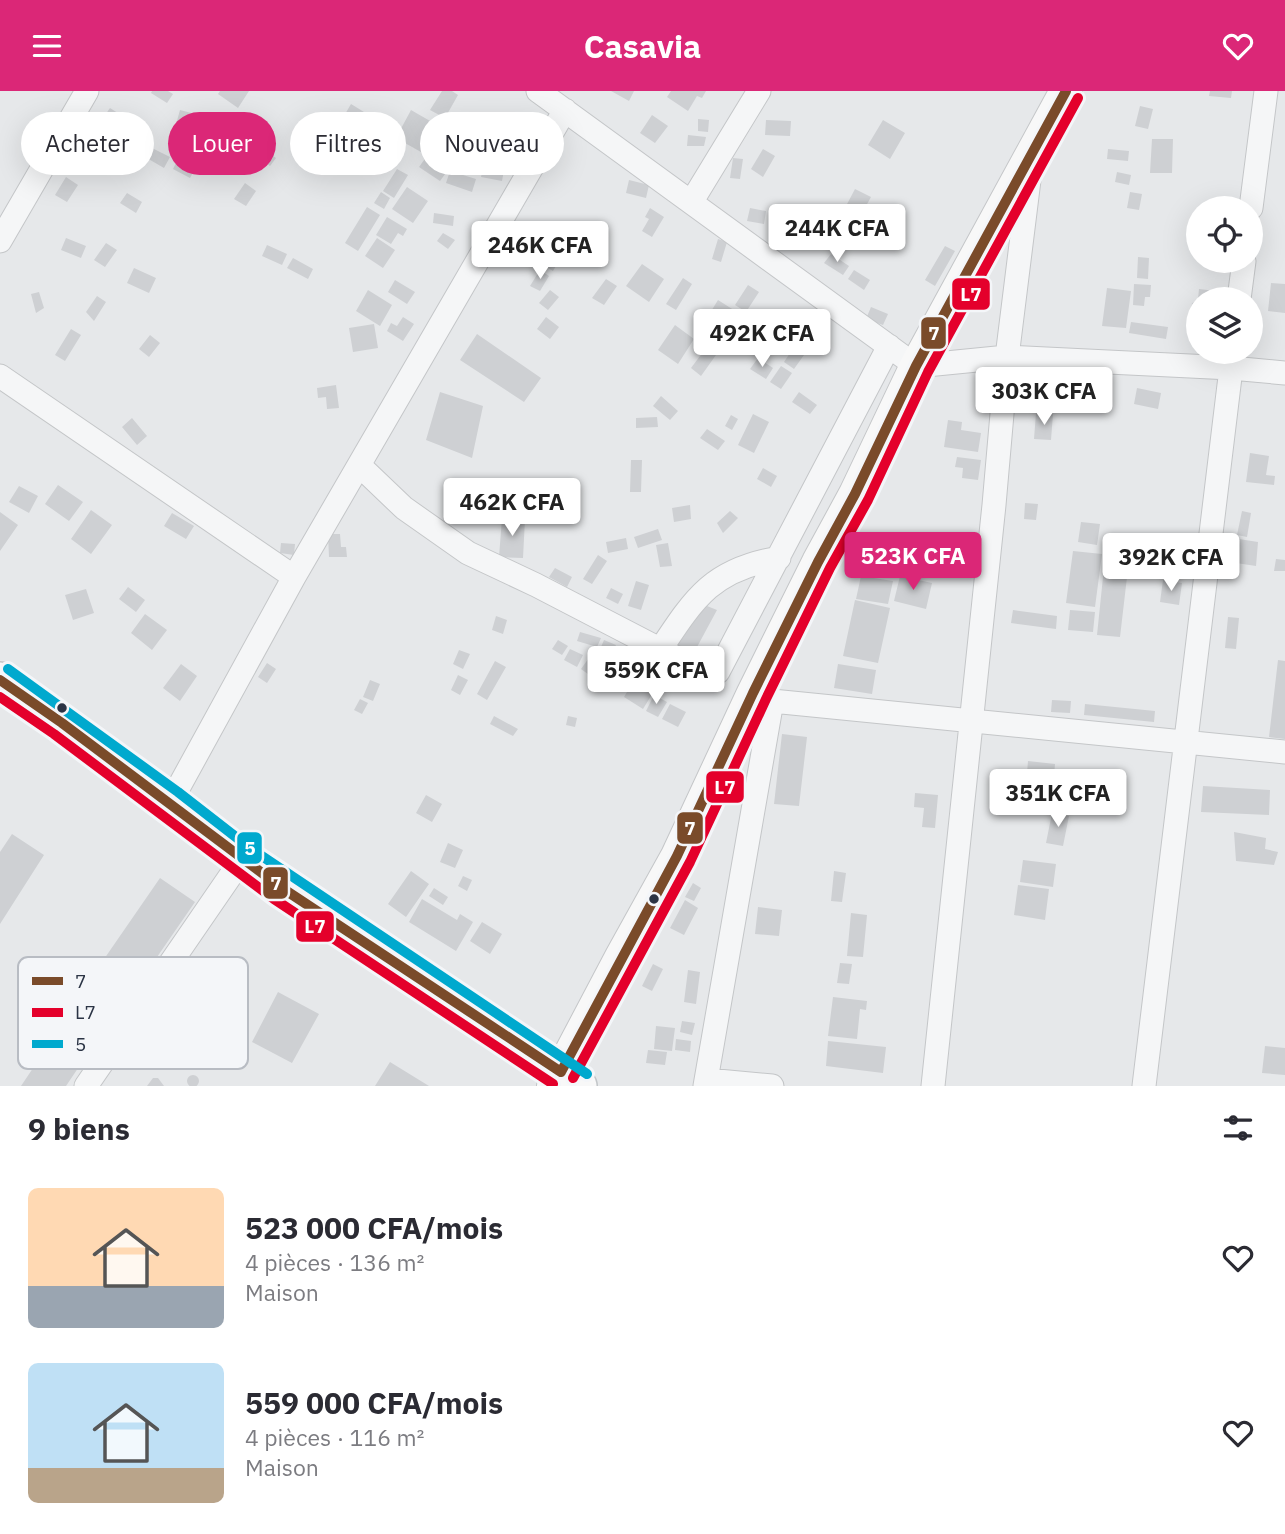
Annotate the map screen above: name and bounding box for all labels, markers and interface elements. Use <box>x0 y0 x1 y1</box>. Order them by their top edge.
text: Casavia <box>584 25 701 67</box>
icon: menu <box>28 27 66 65</box>
icon: heart <box>1219 27 1257 65</box>
chip: Acheter <box>21 112 154 175</box>
chip: Louer <box>168 112 276 175</box>
chip: Filtres <box>290 112 406 175</box>
chip: Nouveau <box>420 112 564 175</box>
map controls <box>1186 196 1263 364</box>
button: locate <box>1186 196 1263 273</box>
pin: 244K CFA <box>765 205 909 264</box>
text: 244K CFA <box>784 212 890 242</box>
pin: 246K CFA <box>468 221 612 281</box>
text: 246K CFA <box>487 229 593 259</box>
line badge: L7 <box>951 277 991 311</box>
text: L7 <box>960 282 982 306</box>
button: layers <box>1186 287 1263 364</box>
pin: 492K CFA <box>690 309 834 369</box>
line badge: 7 <box>920 316 947 350</box>
text: 492K CFA <box>709 317 815 347</box>
text: 7 <box>928 321 940 345</box>
pin: 303K CFA <box>972 367 1116 427</box>
text: 303K CFA <box>991 375 1097 405</box>
pin: 462K CFA <box>440 479 584 538</box>
text: 462K CFA <box>459 486 565 516</box>
pin: 523K CFA <box>841 533 985 592</box>
pin: 392K CFA <box>1099 533 1243 593</box>
text: 523K CFA <box>860 540 966 570</box>
text: 392K CFA <box>1118 541 1224 571</box>
pin: 559K CFA <box>584 647 728 706</box>
text: 559K CFA <box>603 654 709 684</box>
unlabelled marker <box>55 701 69 715</box>
pin: 351K CFA <box>986 769 1130 829</box>
line badge: L7 <box>705 770 745 804</box>
text: L7 <box>714 775 736 799</box>
text: 351K CFA <box>1005 777 1111 807</box>
line badge: 7 <box>676 811 704 845</box>
text: 7 <box>684 816 696 840</box>
line badge: 5 <box>236 831 263 865</box>
text: 5 <box>244 836 256 860</box>
line badge: 7 <box>262 866 289 900</box>
text: 7 <box>270 871 282 895</box>
unlabelled marker <box>647 892 661 906</box>
line badge: L7 <box>295 910 335 943</box>
text: L7 <box>304 914 326 938</box>
legend <box>18 957 248 1069</box>
text: 7 <box>75 969 86 993</box>
text: L7 <box>75 1000 96 1024</box>
text: 5 <box>75 1032 86 1056</box>
text: 9 biens <box>28 1109 130 1148</box>
icon: filters <box>1219 1109 1257 1147</box>
text: 523 000 CFA/mois <box>245 1208 503 1247</box>
icon: home <box>84 1216 168 1300</box>
icon: heart <box>1219 1239 1257 1277</box>
text: 4 pièces · 136 m² <box>245 1247 424 1277</box>
text: Maison <box>245 1277 319 1307</box>
text: 559 000 CFA/mois <box>245 1383 503 1422</box>
icon: home <box>84 1391 168 1475</box>
icon: heart <box>1219 1414 1257 1452</box>
text: 4 pièces · 116 m² <box>245 1422 424 1452</box>
text: Maison <box>245 1452 319 1482</box>

